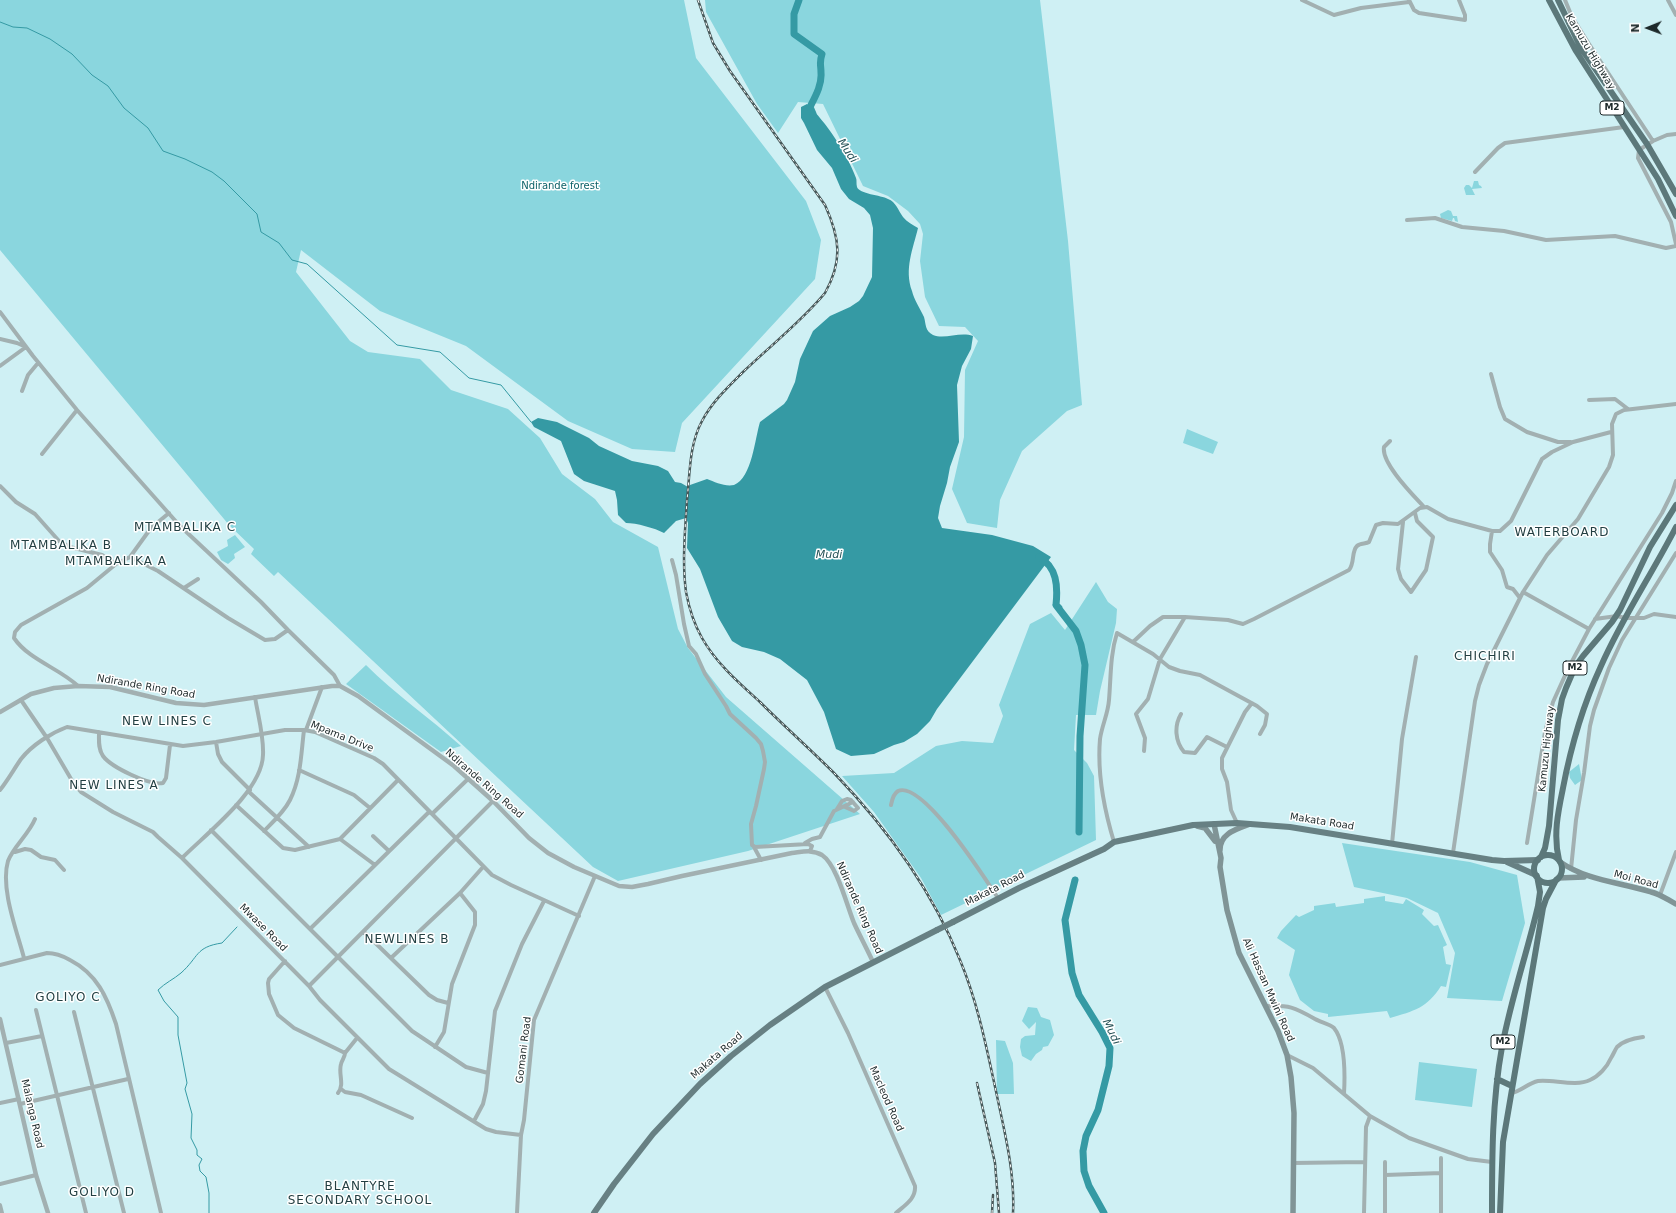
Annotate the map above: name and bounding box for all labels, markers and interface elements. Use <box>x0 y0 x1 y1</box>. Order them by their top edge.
north arrow <box>1628 8 1668 48</box>
street label: Kamuzu Highway <box>1563 12 1617 92</box>
text: N <box>1629 23 1642 33</box>
road number: M2 <box>1600 101 1624 115</box>
water label: Mudi <box>834 136 860 166</box>
park label: Ndirande forest <box>521 180 599 192</box>
district label: MTAMBALIKA C <box>134 521 236 535</box>
district label: WATERBOARD <box>1515 526 1609 540</box>
district label: MTAMBALIKA B <box>10 539 112 553</box>
water label: Mudi <box>816 548 842 562</box>
district label: MTAMBALIKA A <box>65 555 167 569</box>
district label: CHICHIRI <box>1454 650 1516 664</box>
road number: M2 <box>1563 661 1587 675</box>
street label: Ndirande Ring Road <box>96 672 196 702</box>
street label: Kamuzu Highway <box>1537 705 1557 793</box>
district label: NEW LINES C <box>122 715 212 729</box>
street label: Mpama Drive <box>309 719 375 755</box>
street label: Ndirande Ring Road <box>442 747 526 821</box>
district label: NEW LINES A <box>69 779 159 793</box>
street label: Makata Road <box>1289 811 1355 833</box>
street label: Ndirande Ring Road <box>833 860 885 956</box>
street label: Moi Road <box>1612 868 1660 892</box>
street label: Makata Road <box>963 869 1027 909</box>
street label: Mwase Road <box>237 902 289 954</box>
district label: NEWLINES B <box>365 933 449 947</box>
street label: Ali Hassan Mwini Road <box>1240 936 1296 1044</box>
district label: GOLIYO C <box>35 991 101 1005</box>
street label: Gomani Road <box>514 1016 534 1084</box>
water label: Mudi <box>1099 1017 1123 1047</box>
street label: Makata Road <box>689 1030 745 1082</box>
road number: M2 <box>1491 1035 1515 1049</box>
street label: Macleod Road <box>866 1065 906 1133</box>
street label: Malanga Road <box>18 1078 46 1150</box>
district label: BLANTYRE SECONDARY SCHOOL <box>288 1180 432 1208</box>
district label: GOLIYO D <box>69 1186 135 1200</box>

